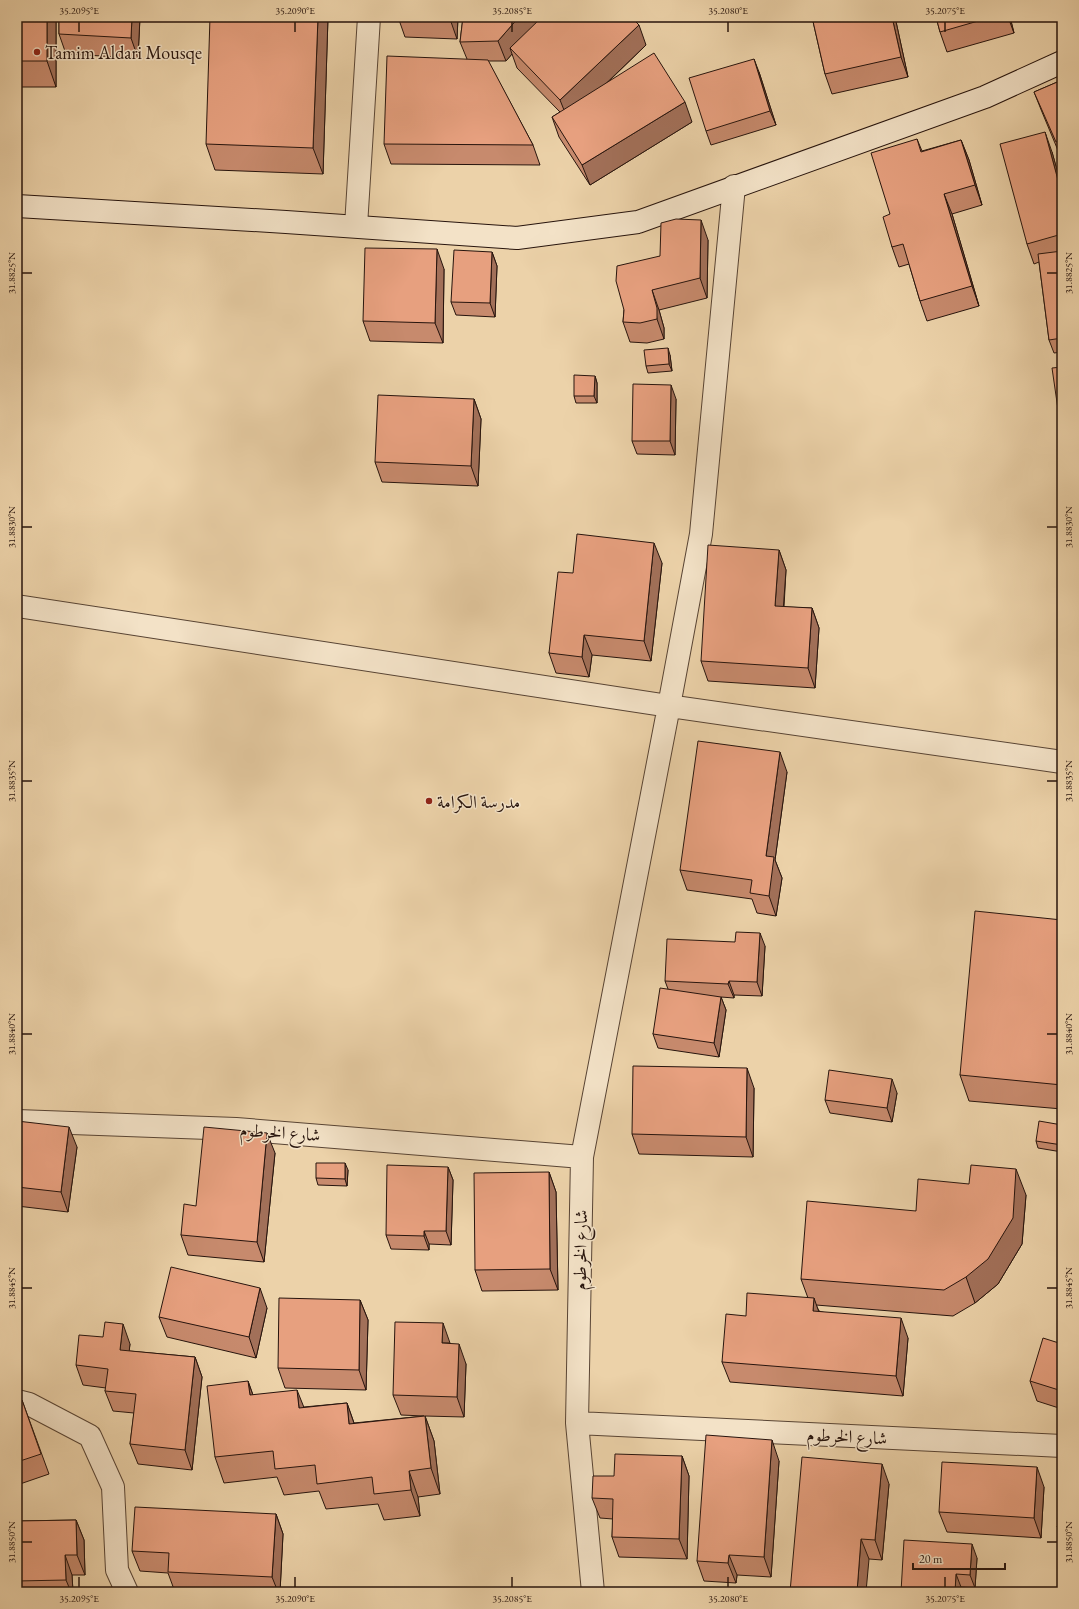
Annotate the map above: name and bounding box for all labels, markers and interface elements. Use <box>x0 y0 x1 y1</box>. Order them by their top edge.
text: 35.2095°E <box>59 4 99 17</box>
text: 35.2090°E <box>275 4 315 17</box>
text: 35.2085°E <box>492 4 532 17</box>
text: 35.2080°E <box>708 4 748 17</box>
text: 35.2075°E <box>925 4 965 17</box>
place label: Tamim Aldari Mousqe <box>45 41 202 64</box>
marker: Tamim Aldari Mousqe <box>32 47 42 57</box>
text: 31.8825°N <box>5 252 18 294</box>
text: 31.8825°N <box>1062 252 1075 294</box>
text: 31.8830°N <box>5 506 18 548</box>
text: 31.8830°N <box>1062 506 1075 548</box>
text: 31.8835°N <box>5 760 18 802</box>
text: 31.8835°N <box>1062 760 1075 802</box>
place label: مدرسة الكرامة <box>437 790 520 814</box>
marker: مدرسة الكرامة <box>424 796 434 806</box>
text: 31.8840°N <box>5 1013 18 1055</box>
text: 31.8840°N <box>1062 1013 1075 1055</box>
street label: شارع الخرطوم <box>239 1118 321 1151</box>
street label: شارع الخرطوم <box>568 1209 597 1291</box>
text: 31.8845°N <box>5 1267 18 1309</box>
text: 31.8845°N <box>1062 1267 1075 1309</box>
street label: شارع الخرطوم <box>806 1422 888 1455</box>
text: 31.8850°N <box>5 1521 18 1563</box>
text: 31.8850°N <box>1062 1521 1075 1563</box>
scale bar <box>913 1545 1005 1571</box>
text: 20 m <box>919 1551 943 1567</box>
text: 35.2095°E <box>59 1592 99 1605</box>
text: 35.2090°E <box>275 1592 315 1605</box>
text: 35.2085°E <box>492 1592 532 1605</box>
text: 35.2080°E <box>708 1592 748 1605</box>
text: 35.2075°E <box>925 1592 965 1605</box>

